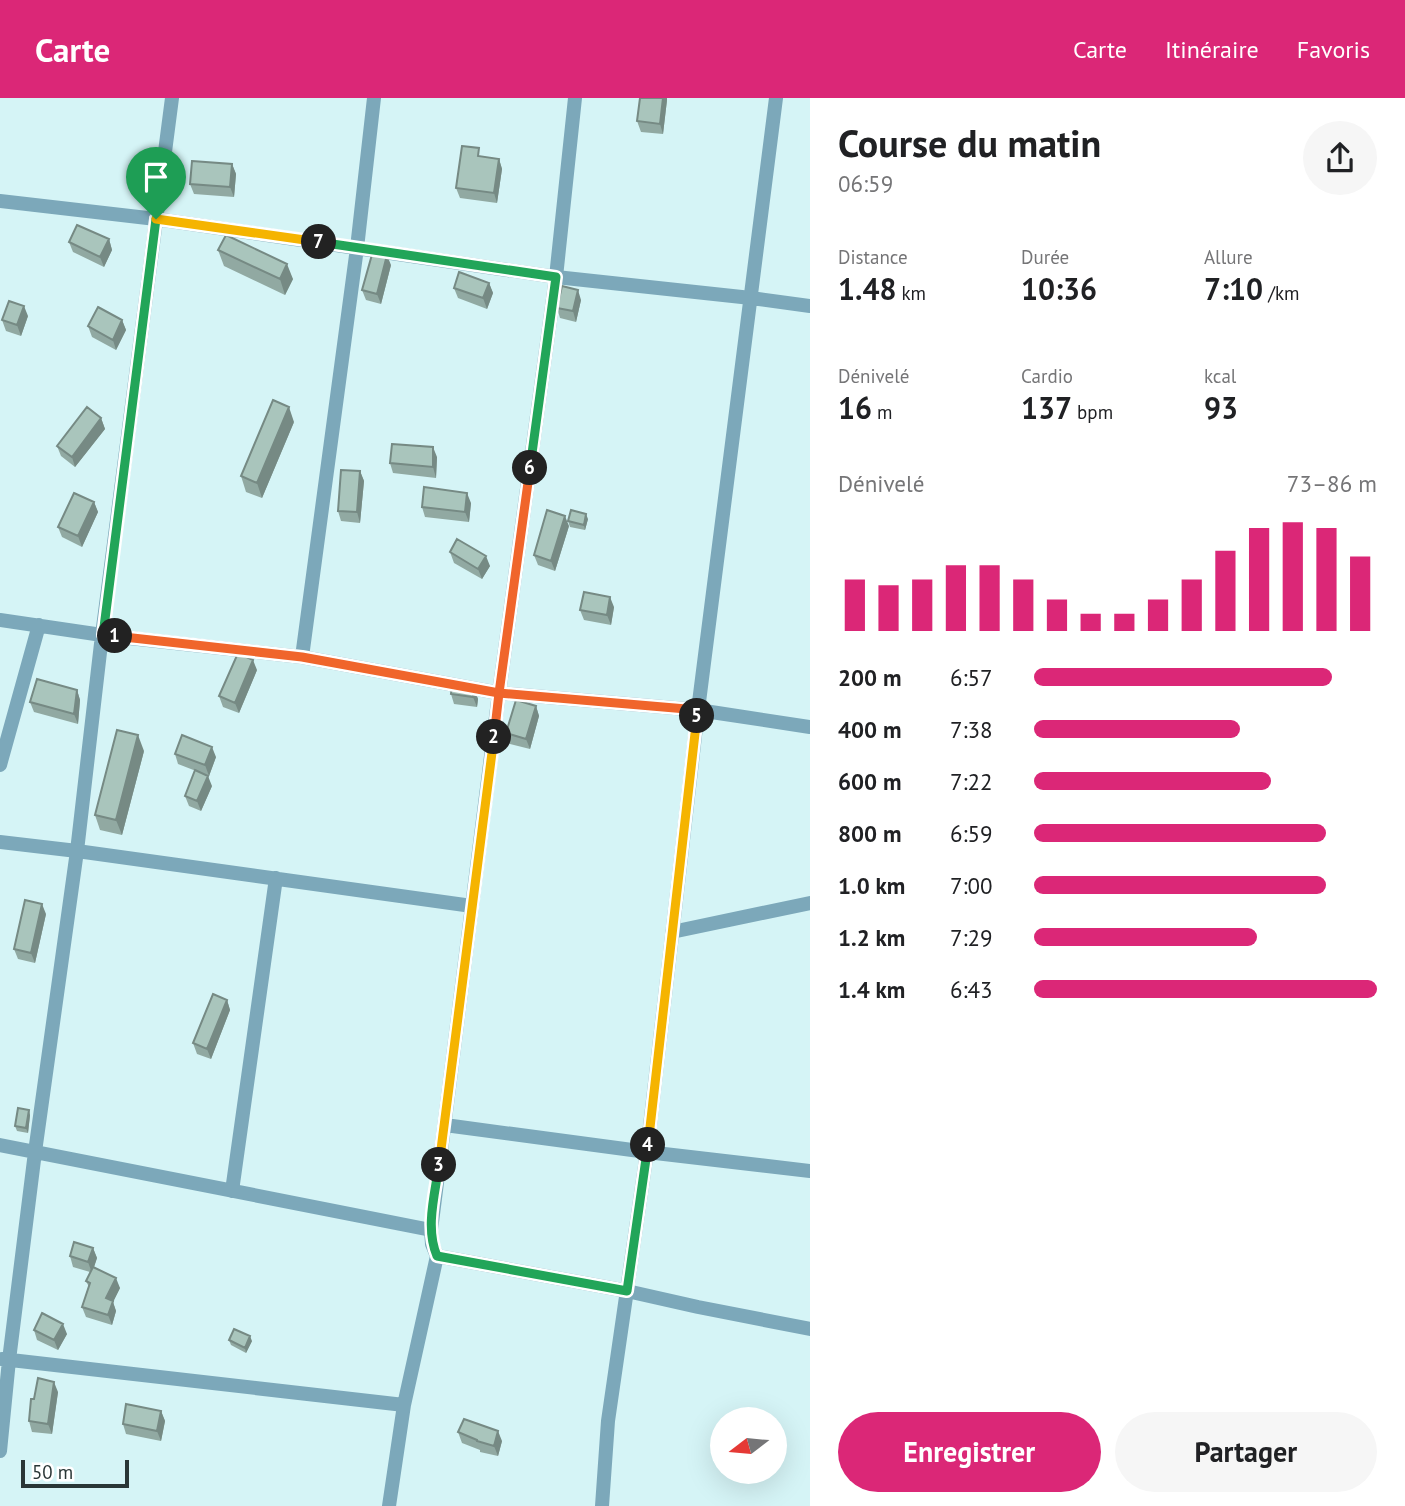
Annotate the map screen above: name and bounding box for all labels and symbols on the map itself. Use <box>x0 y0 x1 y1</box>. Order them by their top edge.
pin <box>126 147 186 219</box>
pin: 7 <box>302 225 336 260</box>
pin: 6 <box>512 450 548 486</box>
pin: 1 <box>97 618 132 654</box>
pin: 5 <box>680 698 714 734</box>
pin: 2 <box>476 720 512 754</box>
pin: 4 <box>630 1128 666 1162</box>
pin: 3 <box>422 1148 457 1182</box>
north arrow <box>710 1407 788 1484</box>
scale bar <box>21 1457 130 1489</box>

